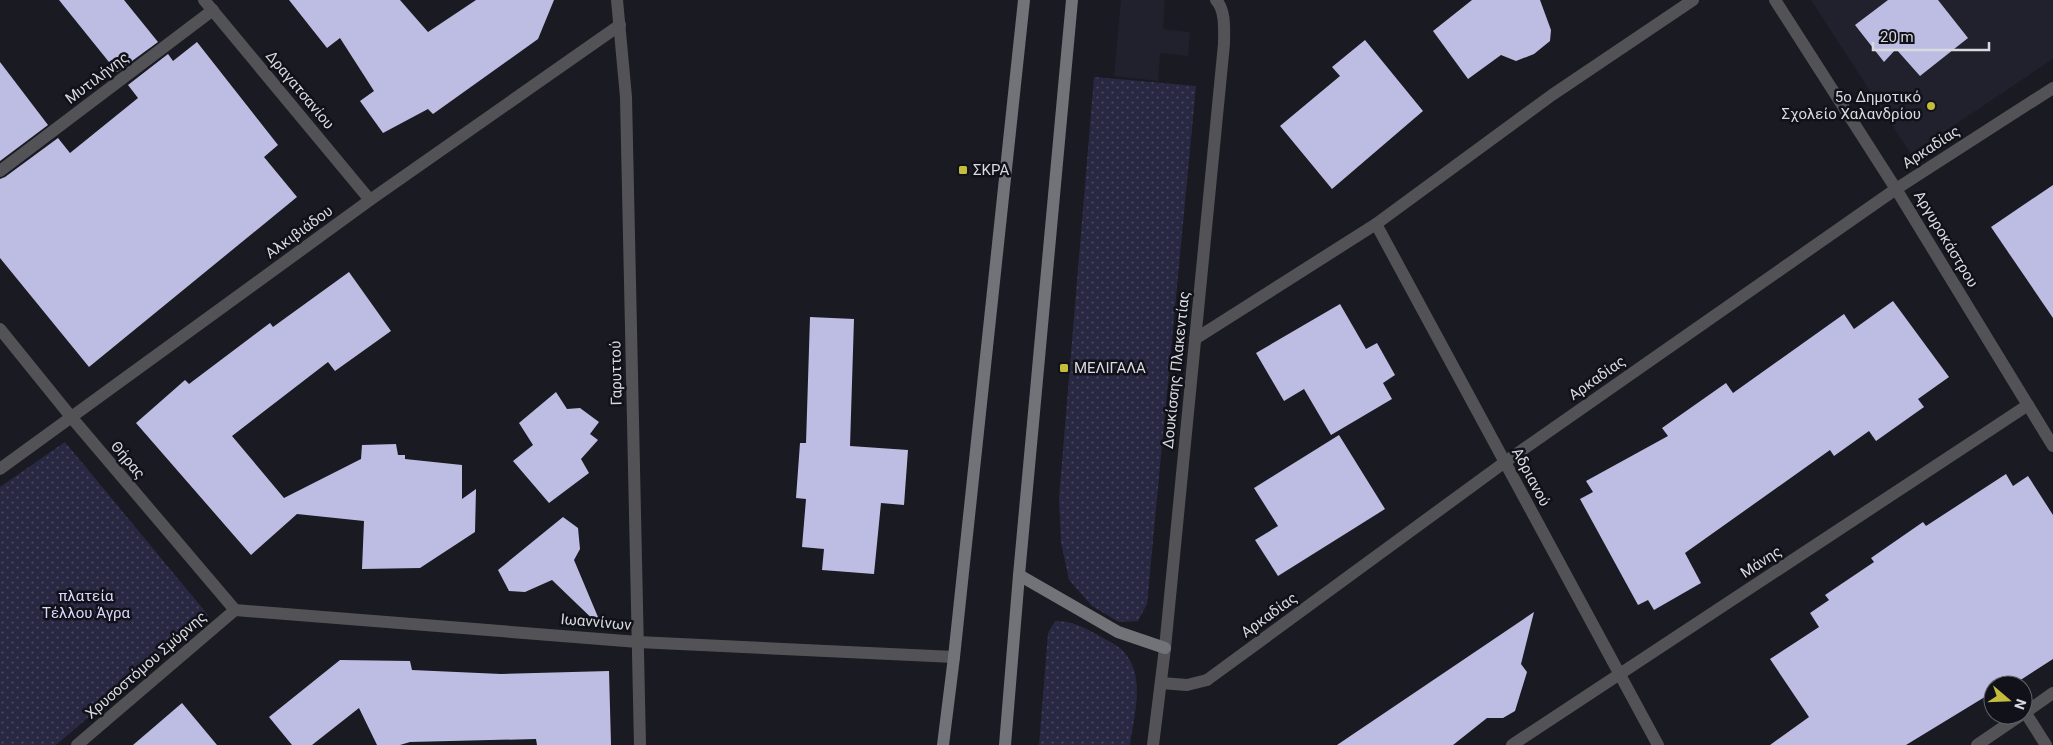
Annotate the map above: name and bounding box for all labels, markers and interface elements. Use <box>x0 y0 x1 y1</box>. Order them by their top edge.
scale bar <box>1873 20 1989 52</box>
text: 20 m <box>1880 28 1914 46</box>
street label: Δραγατσανίου <box>262 47 338 133</box>
street label: Μυτιλήνης <box>62 48 132 108</box>
place label: 5ο Δημοτικό Σχολείο Χαλανδρίου <box>1782 88 1921 123</box>
marker: 5ο Δημοτικό Σχολείο Χαλανδρίου <box>1925 100 1937 112</box>
street label: Αρκαδίας <box>1899 122 1963 172</box>
place label: ΣΚΡΑ <box>973 161 1009 179</box>
marker: ΣΚΡΑ <box>957 164 969 176</box>
street label: Αργυροκάστρου <box>1910 187 1982 291</box>
street label: Αλκιβιάδου <box>262 202 336 262</box>
street label: Δουκίσσης Πλακεντίας <box>1159 290 1193 450</box>
street label: Γαρυττού <box>606 341 626 405</box>
street label: Αρκαδίας <box>1565 352 1629 404</box>
place label: ΜΕΛΙΓΑΛΑ <box>1074 359 1146 377</box>
marker: ΜΕΛΙΓΑΛΑ <box>1058 362 1070 374</box>
street label: Θήρας <box>107 437 149 483</box>
street label: Αδριανού <box>1508 445 1554 509</box>
street label: Μάνης <box>1737 542 1785 582</box>
park label: πλατεία Τέλλου Άγρα <box>42 587 131 622</box>
street label: Αρκαδίας <box>1237 589 1301 641</box>
street label: Χρυσοστόμου Σμύρνης <box>82 608 210 722</box>
street label: Ιωαννίνων <box>560 610 632 634</box>
north arrow <box>1983 675 2033 725</box>
text: N <box>2011 697 2029 712</box>

